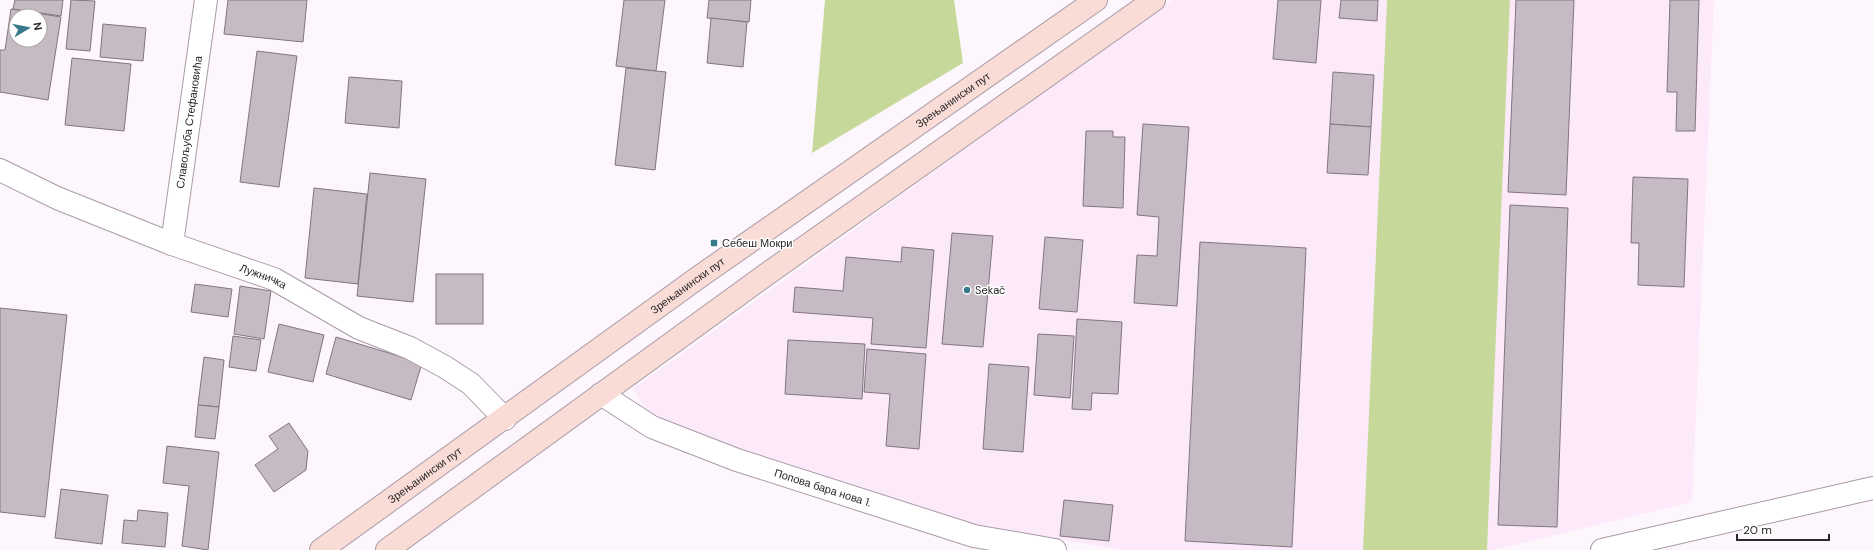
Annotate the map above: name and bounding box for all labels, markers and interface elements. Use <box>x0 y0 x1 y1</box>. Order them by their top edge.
north arrow <box>8 8 48 48</box>
text: N <box>30 21 45 31</box>
street label: Славољуба Стефановића <box>173 54 205 189</box>
street label: Зрењанински пут <box>913 69 993 131</box>
place label: Себеш Мокри <box>722 236 792 250</box>
marker: Себеш Мокри <box>709 238 719 248</box>
street label: Зрењанински пут <box>648 254 727 317</box>
street label: Лужничка <box>238 261 290 292</box>
place label: Sekač <box>975 283 1005 297</box>
marker: Sekač <box>962 285 972 295</box>
street label: Зрењанински пут <box>385 444 465 507</box>
street label: Попова бара нова 1. <box>773 465 873 510</box>
scale bar <box>1737 516 1829 542</box>
text: 20 m <box>1743 522 1772 538</box>

